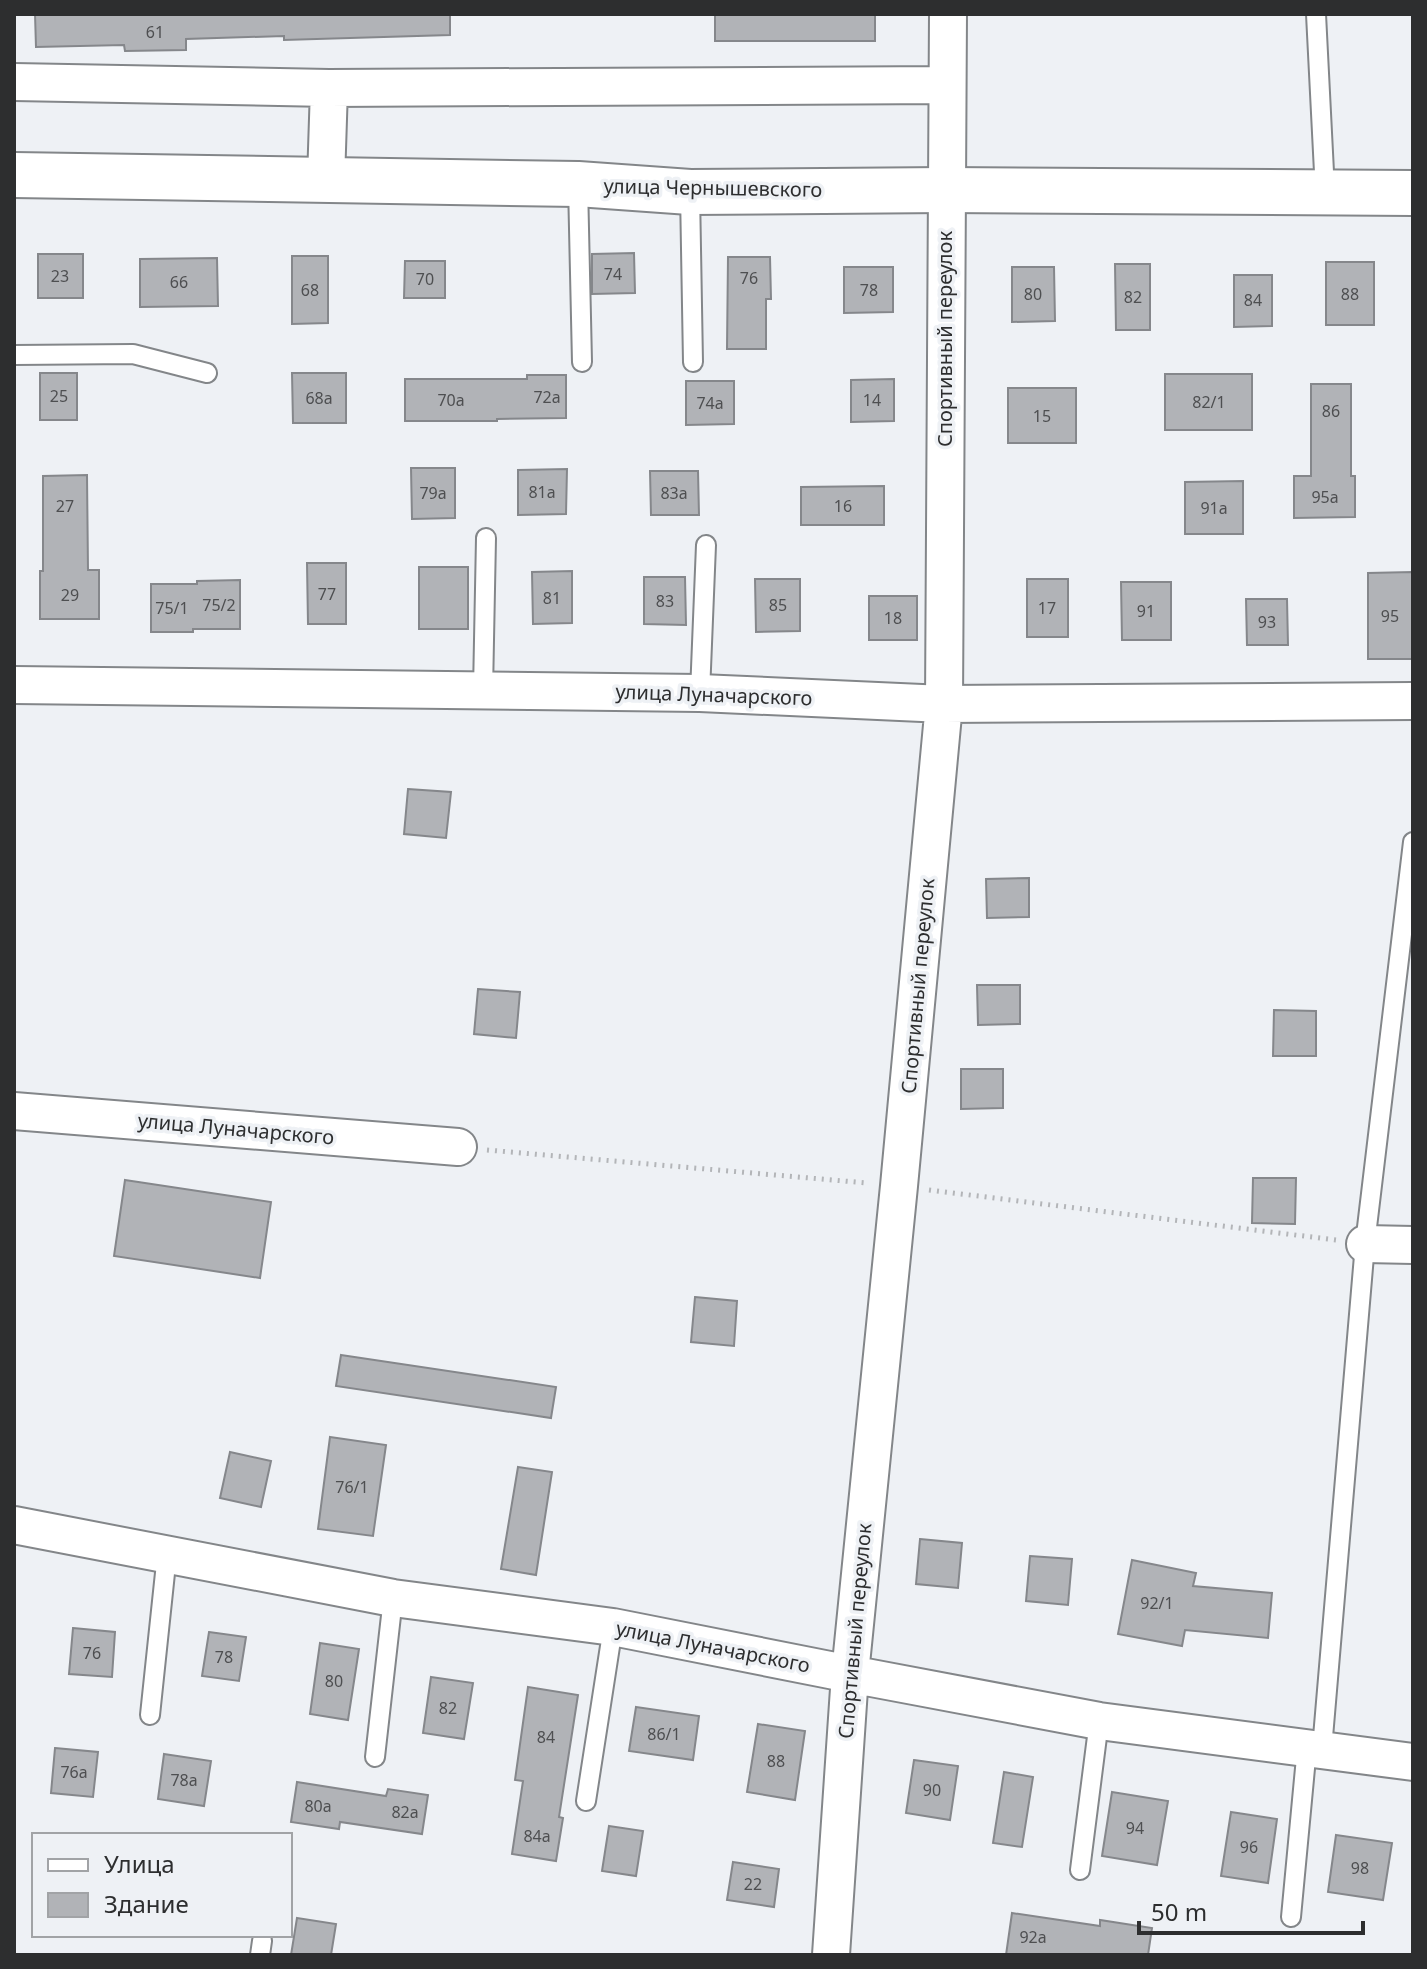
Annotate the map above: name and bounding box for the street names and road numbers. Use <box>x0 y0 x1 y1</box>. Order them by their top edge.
street label: улица Чернышевского <box>603 172 823 203</box>
street label: Спортивный переулок <box>931 231 958 447</box>
street label: улица Луначарского <box>615 678 813 711</box>
street label: Спортивный переулок <box>895 877 940 1095</box>
street label: улица Луначарского <box>137 1106 335 1151</box>
street label: Спортивный переулок <box>832 1522 877 1740</box>
street label: улица Луначарского <box>614 1614 812 1679</box>

